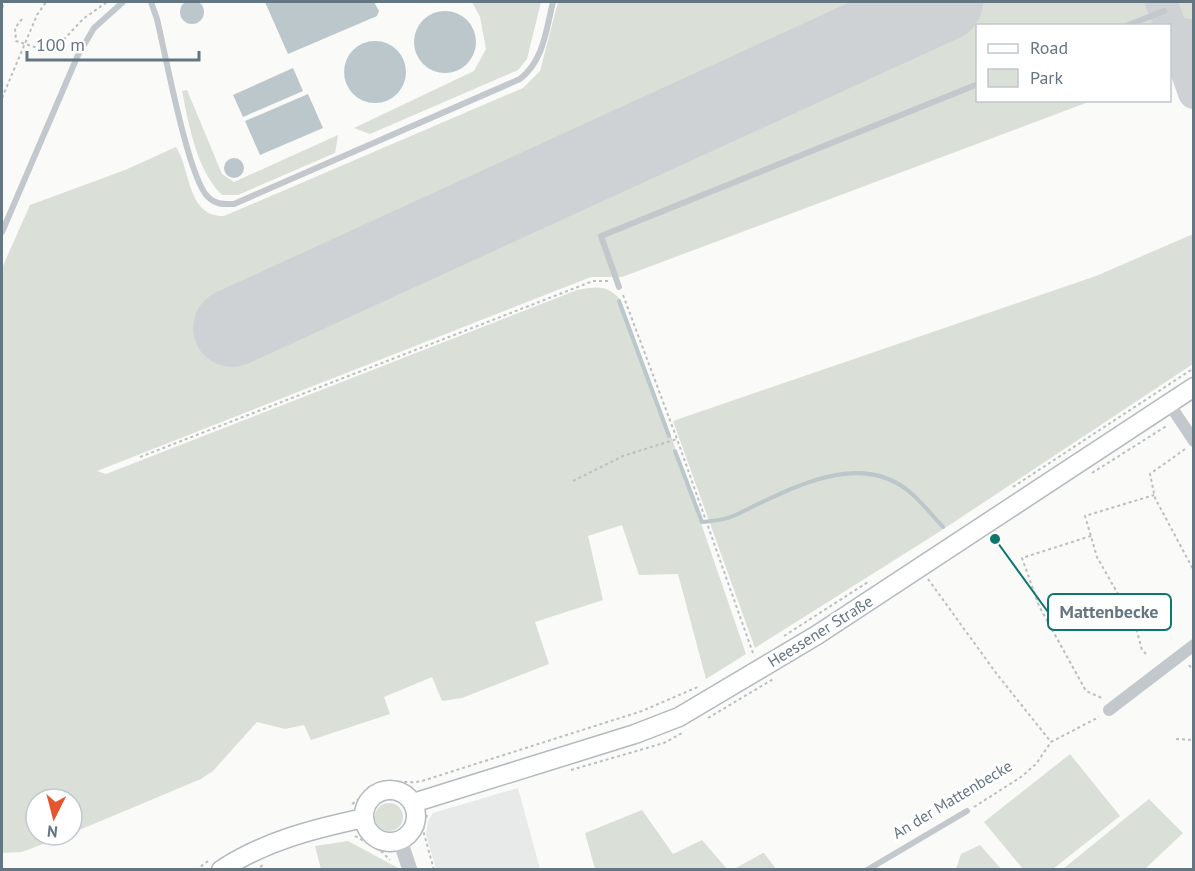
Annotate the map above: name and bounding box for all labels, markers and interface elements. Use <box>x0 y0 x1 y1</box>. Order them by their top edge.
scale bar <box>27 24 200 62</box>
legend <box>976 24 1171 102</box>
text: 100 m <box>36 33 85 56</box>
text: Road <box>1030 36 1068 59</box>
text: Park <box>1030 66 1063 89</box>
street label: Heessener Straße <box>764 591 876 671</box>
callout: Mattenbecke <box>1048 594 1171 630</box>
text: Mattenbecke <box>1060 600 1158 623</box>
street label: An der Mattenbecke <box>888 755 1016 843</box>
north arrow <box>24 787 84 847</box>
text: N <box>46 821 59 842</box>

